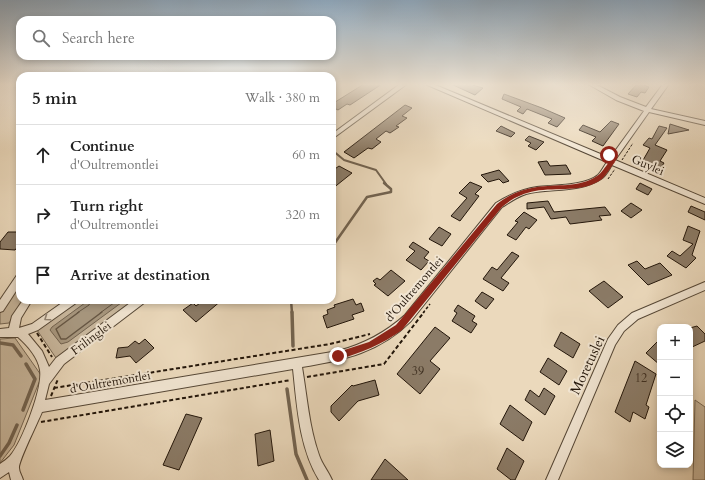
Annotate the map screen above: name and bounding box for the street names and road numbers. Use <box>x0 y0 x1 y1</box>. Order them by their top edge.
street label: Guylei <box>629 151 667 179</box>
street label: d'Oultremontlei <box>381 252 447 325</box>
street label: Frilinglei <box>68 317 115 358</box>
street label: Moretuslei <box>566 333 609 398</box>
street label: d'Oultremontlei <box>68 367 152 397</box>

